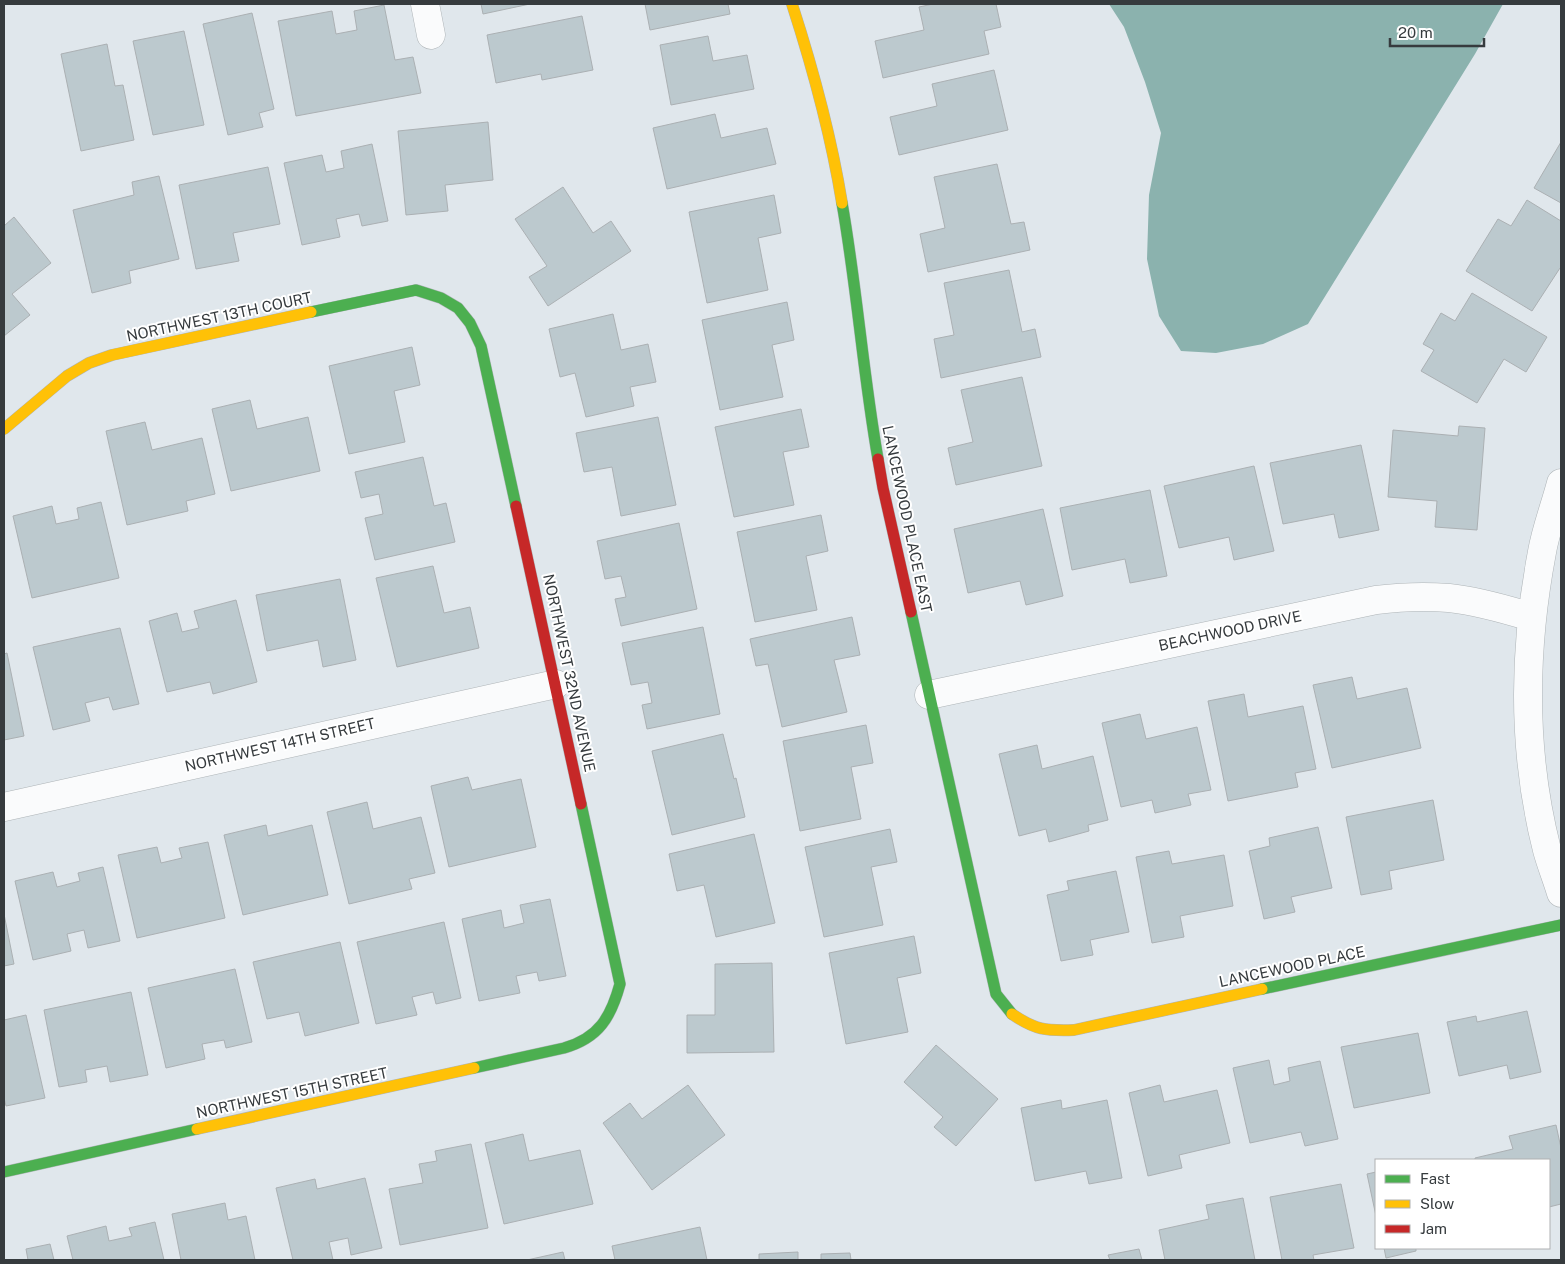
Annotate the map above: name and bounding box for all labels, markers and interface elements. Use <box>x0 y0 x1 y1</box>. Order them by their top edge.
scale bar <box>1390 15 1484 47</box>
text: 20 m <box>1398 24 1433 41</box>
street label: NORTHWEST 13TH COURT <box>125 289 313 344</box>
street label: LANCEWOOD PLACE EAST <box>879 424 936 614</box>
street label: NORTHWEST 32ND AVENUE <box>540 572 599 773</box>
street label: BEACHWOOD DRIVE <box>1157 607 1303 654</box>
street label: NORTHWEST 14TH STREET <box>183 714 377 775</box>
street label: LANCEWOOD PLACE <box>1217 943 1366 990</box>
street label: NORTHWEST 15TH STREET <box>195 1064 389 1121</box>
legend <box>1375 1159 1550 1249</box>
text: Fast <box>1420 1170 1450 1187</box>
text: Slow <box>1420 1195 1455 1212</box>
text: Jam <box>1420 1220 1447 1237</box>

